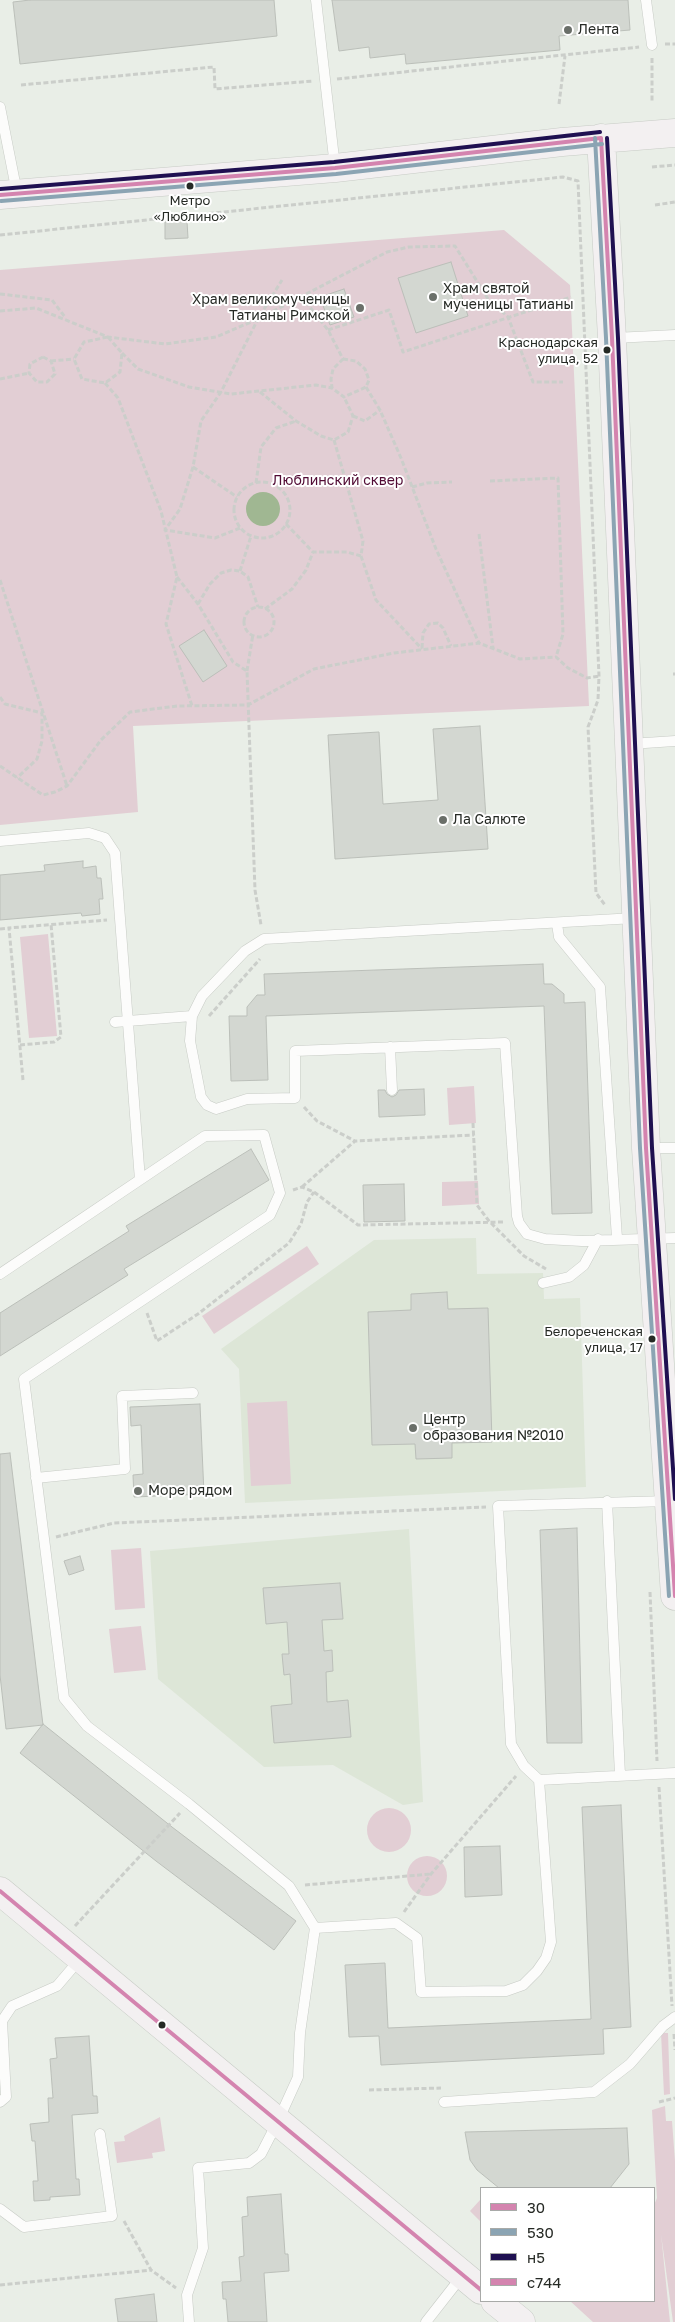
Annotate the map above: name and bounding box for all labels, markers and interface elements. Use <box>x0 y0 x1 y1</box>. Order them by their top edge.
place label: Лента <box>578 22 619 38</box>
marker: Лента <box>562 24 574 36</box>
marker: Метро «Люблино» <box>185 181 195 191</box>
place label: Метро «Люблино» <box>154 193 226 224</box>
place label: Храм святой мученицы Татианы <box>443 281 574 314</box>
marker: Храм святой мученицы Татианы <box>427 291 439 303</box>
place label: Храм великомученицы Татианы Римской <box>192 292 350 324</box>
marker: Храм великомученицы Татианы Римской <box>354 302 366 314</box>
place label: Краснодарская улица, 52 <box>498 335 598 366</box>
marker: Краснодарская улица, 52 <box>602 345 612 355</box>
park label: Люблинский сквер <box>273 473 403 489</box>
place label: Ла Салюте <box>453 812 526 828</box>
marker: Ла Салюте <box>437 814 449 826</box>
place label: Белореченская улица, 17 <box>544 1324 643 1355</box>
marker: Белореченская улица, 17 <box>647 1334 657 1344</box>
place label: Центр образования №2010 <box>423 1412 564 1444</box>
marker: Центр образования №2010 <box>407 1422 419 1434</box>
place label: Море рядом <box>148 1483 232 1499</box>
marker: Море рядом <box>132 1485 144 1497</box>
unlabelled marker <box>157 2020 167 2030</box>
legend <box>480 2187 655 2302</box>
text: 30 <box>527 2198 545 2216</box>
text: 530 <box>527 2223 554 2241</box>
text: н5 <box>527 2248 545 2266</box>
text: с744 <box>527 2273 561 2291</box>

